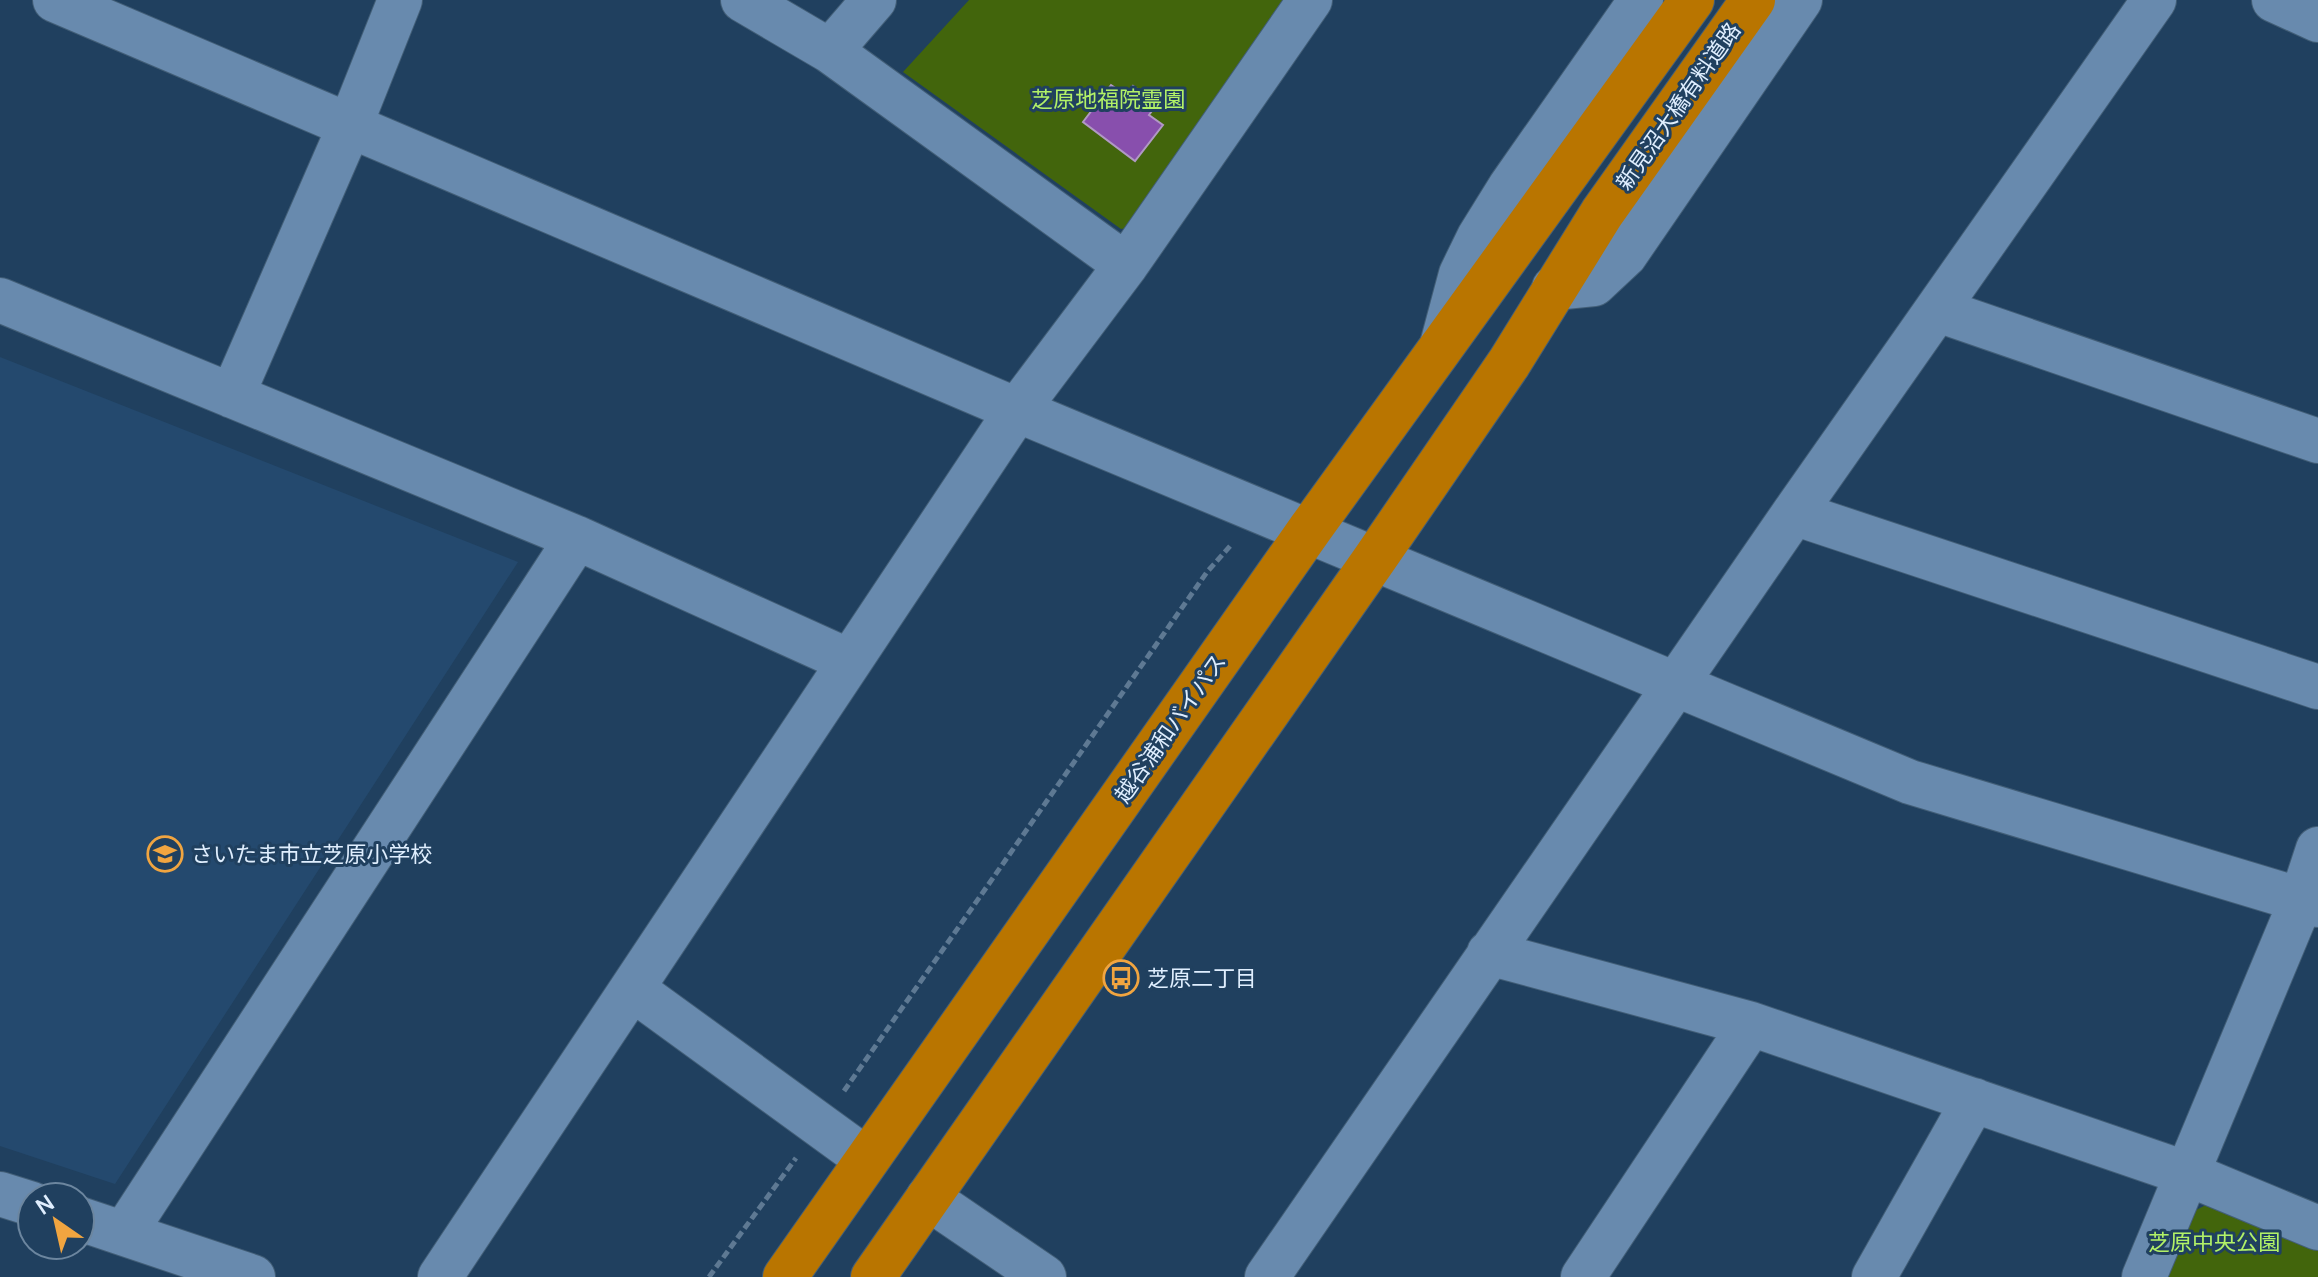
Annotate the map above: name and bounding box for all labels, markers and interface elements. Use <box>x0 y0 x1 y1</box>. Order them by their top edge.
street label: 新見沼大橋有料道路 <box>1609 16 1747 196</box>
park label: 芝原地福院霊園 <box>1031 84 1185 114</box>
street label: 越谷浦和バイパス <box>1107 647 1233 809</box>
school or university icon: さいたま市立芝原小学校 <box>146 835 184 873</box>
place label: さいたま市立芝原小学校 <box>191 839 432 869</box>
bus stop icon: 芝原二丁目 <box>1102 959 1140 997</box>
place label: 芝原二丁目 <box>1147 963 1257 993</box>
north arrow <box>16 1181 96 1261</box>
text: N <box>30 1188 60 1221</box>
park label: 芝原中央公園 <box>2148 1227 2280 1257</box>

